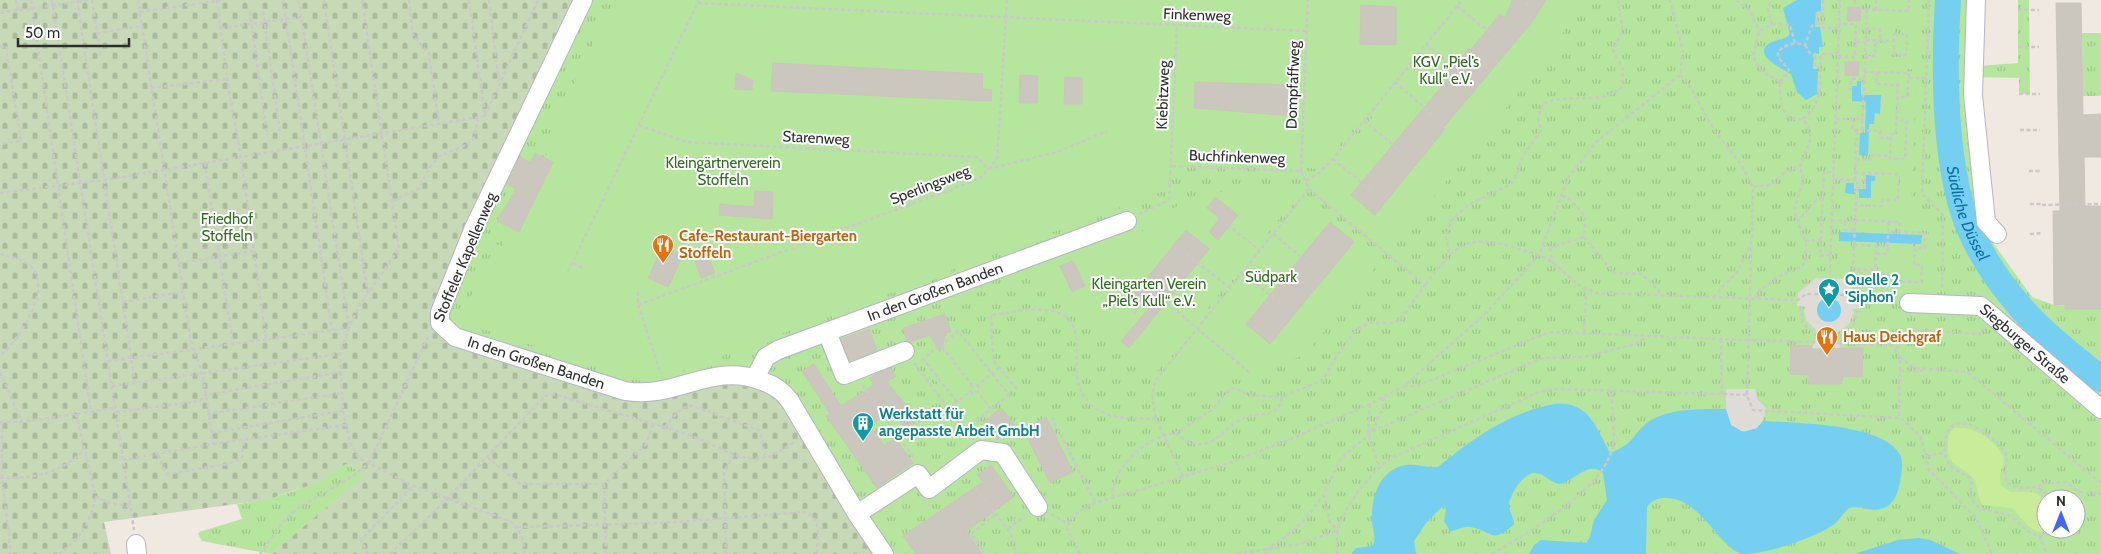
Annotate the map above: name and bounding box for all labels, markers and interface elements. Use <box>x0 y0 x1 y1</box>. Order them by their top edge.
street label: Finkenweg <box>1163 5 1232 25</box>
scale bar <box>18 15 129 47</box>
text: 50 m <box>25 24 60 42</box>
street label: Dompfaffweg <box>1282 40 1304 129</box>
park label: KGV „Piel’s Kull“ e.V. <box>1413 53 1479 88</box>
street label: Kiebitzweg <box>1153 60 1173 130</box>
street label: Starenweg <box>782 127 851 149</box>
street label: Buchfinkenweg <box>1189 146 1286 168</box>
park label: Kleingärtnerverein Stoffeln <box>665 154 781 189</box>
street label: Sperlingsweg <box>887 161 973 208</box>
water label: Südliche Düssel <box>1943 164 1994 264</box>
street label: Stoffeler Kapellenweg <box>430 189 501 325</box>
park label: Friedhof Stoffeln <box>201 210 253 245</box>
place label: Cafe-Restaurant-Biergarten Stoffeln <box>679 227 857 262</box>
restaurant icon: Cafe-Restaurant-Biergarten Stoffeln <box>651 233 675 264</box>
street label: In den Großen Banden <box>865 259 1005 325</box>
park label: Südpark <box>1245 268 1297 286</box>
place label: Quelle 2 'Siphon' <box>1845 271 1899 306</box>
park label: Kleingarten Verein „Piel’s Kull“ e.V. <box>1092 275 1206 310</box>
place icon: Quelle 2 'Siphon' <box>1817 277 1841 308</box>
street label: Siegburger Straße <box>1976 300 2074 388</box>
restaurant icon: Haus Deichgraf <box>1815 325 1839 356</box>
place label: Haus Deichgraf <box>1843 328 1941 346</box>
street label: In den Großen Banden <box>465 333 607 393</box>
place label: Werkstatt für angepasste Arbeit GmbH <box>879 405 1040 440</box>
building icon: Werkstatt für angepasste Arbeit GmbH <box>851 411 875 442</box>
north arrow <box>2036 489 2086 539</box>
text: N <box>2056 492 2066 510</box>

